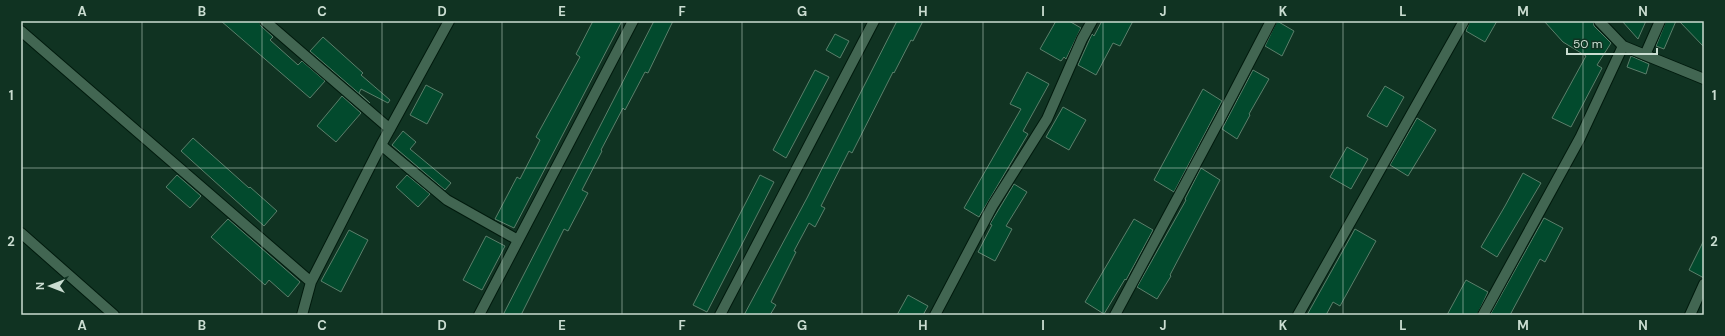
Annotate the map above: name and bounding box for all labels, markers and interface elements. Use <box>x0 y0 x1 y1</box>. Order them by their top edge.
text: A <box>77 3 87 20</box>
text: B <box>198 3 206 20</box>
text: C <box>317 3 327 20</box>
text: D <box>437 3 447 20</box>
text: E <box>558 3 566 20</box>
text: F <box>678 3 686 20</box>
text: G <box>797 3 807 20</box>
text: H <box>918 3 928 20</box>
text: I <box>1041 3 1045 20</box>
text: J <box>1159 3 1167 20</box>
text: K <box>1279 3 1288 20</box>
text: L <box>1399 3 1407 20</box>
text: M <box>1517 3 1529 20</box>
text: N <box>1638 3 1648 20</box>
scale bar <box>1567 30 1657 56</box>
text: 50 m <box>1573 36 1602 52</box>
text: 1 <box>9 87 13 104</box>
text: 1 <box>1712 87 1716 104</box>
text: 2 <box>7 233 15 250</box>
text: 2 <box>1710 233 1718 250</box>
north arrow <box>30 266 70 306</box>
text: N <box>33 282 47 290</box>
text: A <box>77 317 87 334</box>
text: B <box>198 317 206 334</box>
text: C <box>317 317 327 334</box>
text: D <box>437 317 447 334</box>
text: E <box>558 317 566 334</box>
text: F <box>678 317 686 334</box>
text: G <box>797 317 807 334</box>
text: H <box>918 317 928 334</box>
text: I <box>1041 317 1045 334</box>
text: J <box>1159 317 1167 334</box>
text: K <box>1279 317 1288 334</box>
text: L <box>1399 317 1407 334</box>
text: M <box>1517 317 1529 334</box>
text: N <box>1638 317 1648 334</box>

